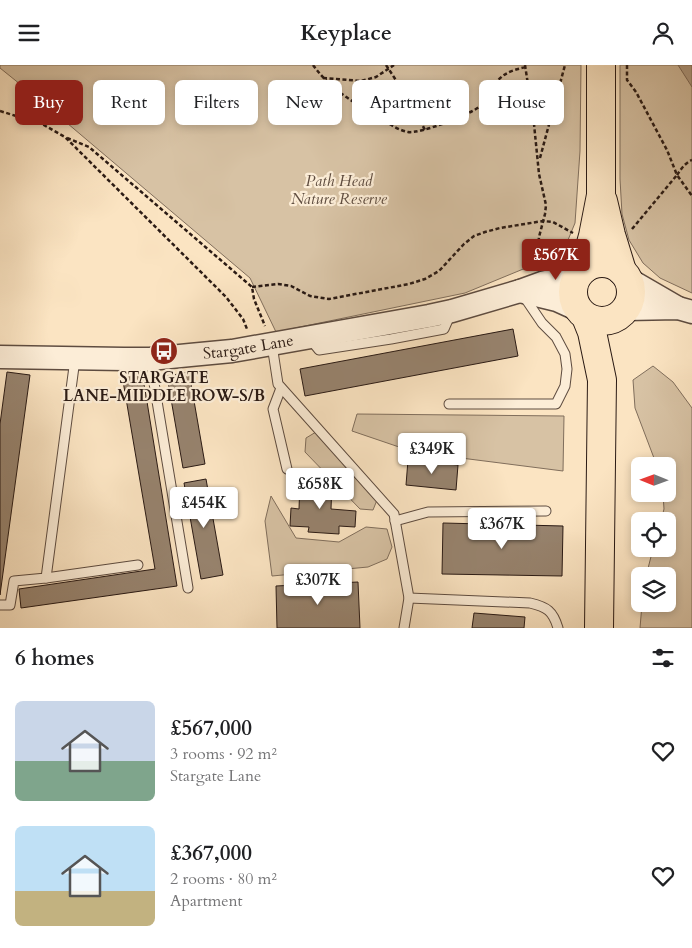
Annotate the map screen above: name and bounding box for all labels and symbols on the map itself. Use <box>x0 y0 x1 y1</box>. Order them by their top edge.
park label: Path Head Nature Reserve <box>291 170 388 210</box>
pin: £567K <box>521 239 591 281</box>
street label: Stargate Lane <box>202 329 295 365</box>
bus stop icon: STARGATE LANE-MIDDLE ROW-S/B <box>149 336 179 366</box>
place label: STARGATE LANE-MIDDLE ROW-S/B <box>63 367 265 407</box>
pin: £349K <box>397 433 467 475</box>
north arrow <box>631 457 676 503</box>
pin: £658K <box>285 467 355 510</box>
pin: £454K <box>169 487 239 529</box>
pin: £367K <box>467 507 537 550</box>
pin: £307K <box>283 563 353 606</box>

